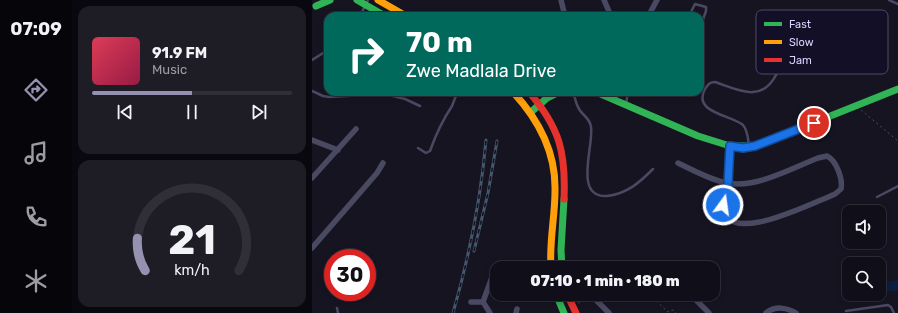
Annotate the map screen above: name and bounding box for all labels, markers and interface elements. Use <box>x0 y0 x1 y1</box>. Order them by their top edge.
legend <box>756 10 888 74</box>
text: 07:09 <box>10 18 62 40</box>
text: Fast <box>789 18 812 31</box>
text: 70 m <box>406 26 473 59</box>
icon: right <box>340 28 392 80</box>
text: Slow <box>789 36 814 49</box>
text: 91.9 FM <box>152 44 207 62</box>
text: Jam <box>789 54 812 67</box>
text: Zwe Madlala Drive <box>406 60 556 82</box>
text: Music <box>152 62 187 77</box>
icon: directions <box>22 76 50 104</box>
icon: previous <box>114 101 136 123</box>
icon: pause <box>181 101 203 123</box>
icon: next <box>248 101 270 123</box>
pin <box>797 106 831 140</box>
icon: arrive <box>803 112 825 134</box>
icon: music <box>22 139 50 167</box>
position arrow <box>702 184 744 226</box>
icon: phone <box>22 203 50 231</box>
map controls <box>842 205 886 301</box>
button: sound <box>842 205 886 249</box>
text: 21 <box>168 215 216 264</box>
speed limit sign: 30 <box>324 249 376 301</box>
button: search <box>842 257 886 301</box>
text: km/h <box>174 262 210 279</box>
icon: climate <box>22 267 50 295</box>
text: 07:10 · 1 min · 180 m <box>530 272 680 290</box>

